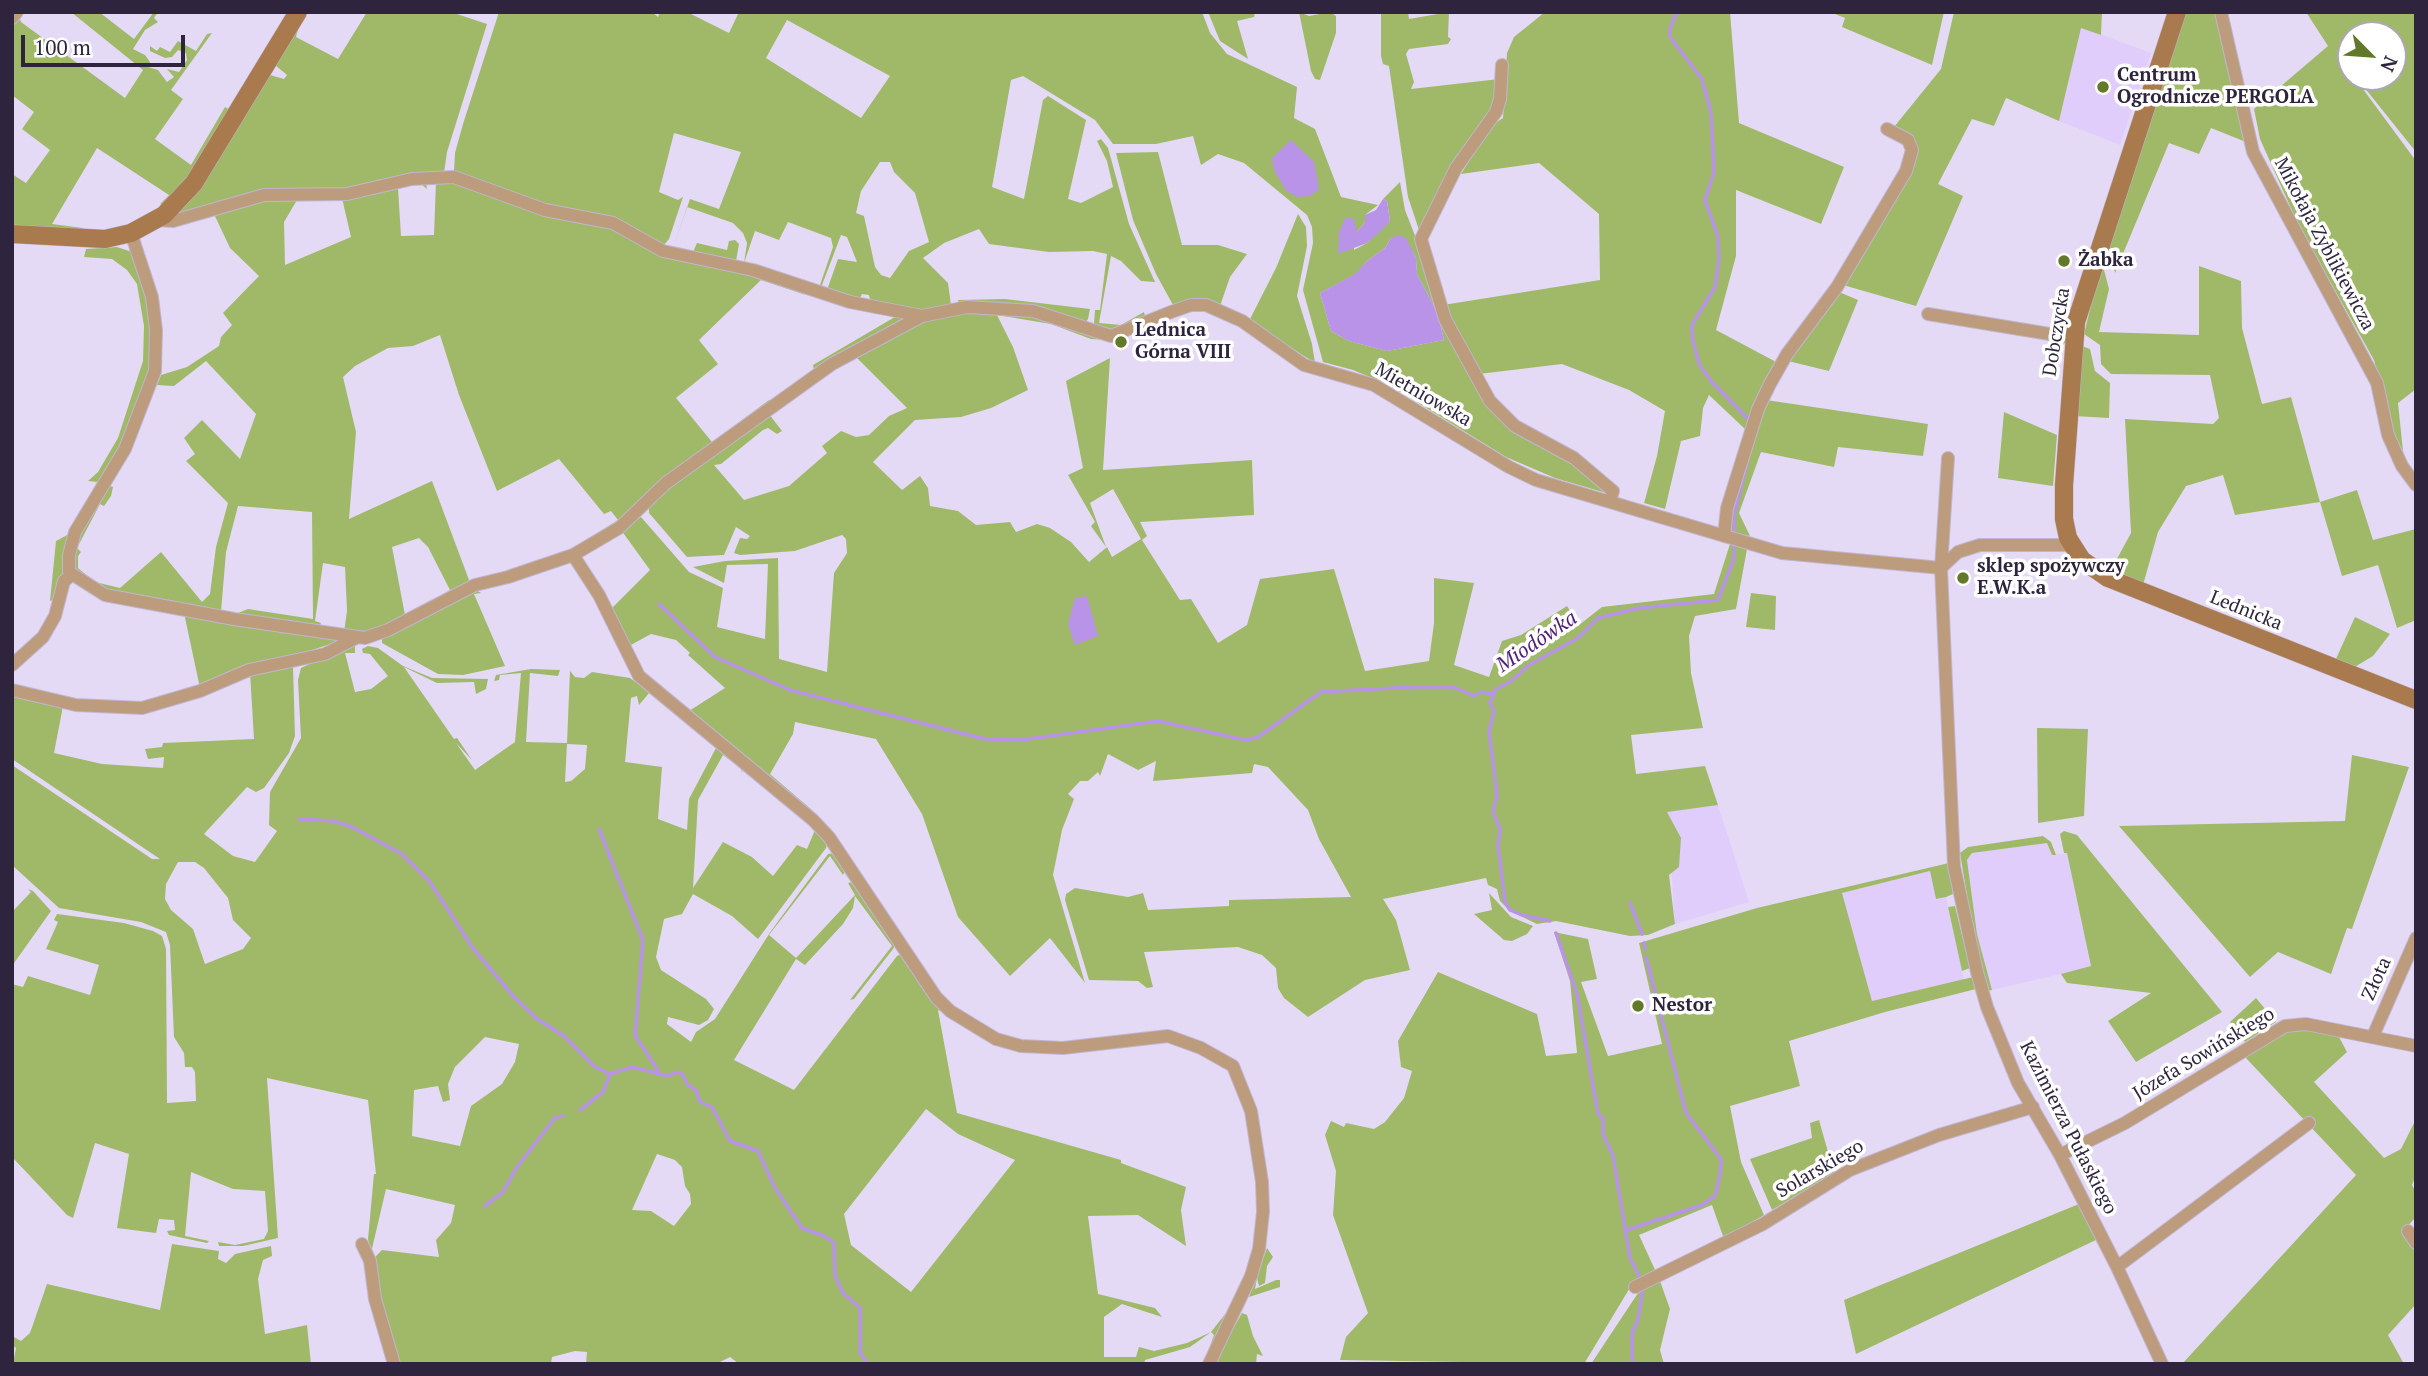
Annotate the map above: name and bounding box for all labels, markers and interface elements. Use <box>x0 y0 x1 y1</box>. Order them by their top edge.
scale bar <box>24 21 189 65</box>
north arrow <box>2337 21 2407 91</box>
text: 100 m <box>34 33 91 61</box>
text: N <box>2375 52 2404 76</box>
place label: Centrum Ogrodnicze PERGOLA <box>2117 65 2314 109</box>
marker: Centrum Ogrodnicze PERGOLA <box>2095 79 2111 95</box>
street label: Mikołaja Zyblikiewicza <box>2269 154 2379 334</box>
place label: Żabka <box>2078 250 2133 272</box>
marker: Żabka <box>2056 253 2072 269</box>
street label: Dobczycka <box>2039 286 2075 378</box>
place label: Lednica Górna VIII <box>1135 320 1231 364</box>
marker: Lednica Górna VIII <box>1113 334 1129 350</box>
street label: Mietniowska <box>1371 358 1475 432</box>
place label: sklep spożywczy E.W.K.a <box>1977 556 2125 600</box>
marker: sklep spożywczy E.W.K.a <box>1955 570 1971 586</box>
street label: Lednicka <box>2207 586 2285 636</box>
water label: Miodówka <box>1492 606 1582 678</box>
street label: Złota <box>2357 954 2397 1004</box>
place label: Nestor <box>1652 995 1712 1017</box>
marker: Nestor <box>1630 998 1646 1014</box>
street label: Józefa Sowińskiego <box>2129 1003 2279 1105</box>
street label: Kazimierza Pułaskiego <box>2014 1038 2122 1218</box>
street label: Solarskiego <box>1772 1135 1868 1203</box>

